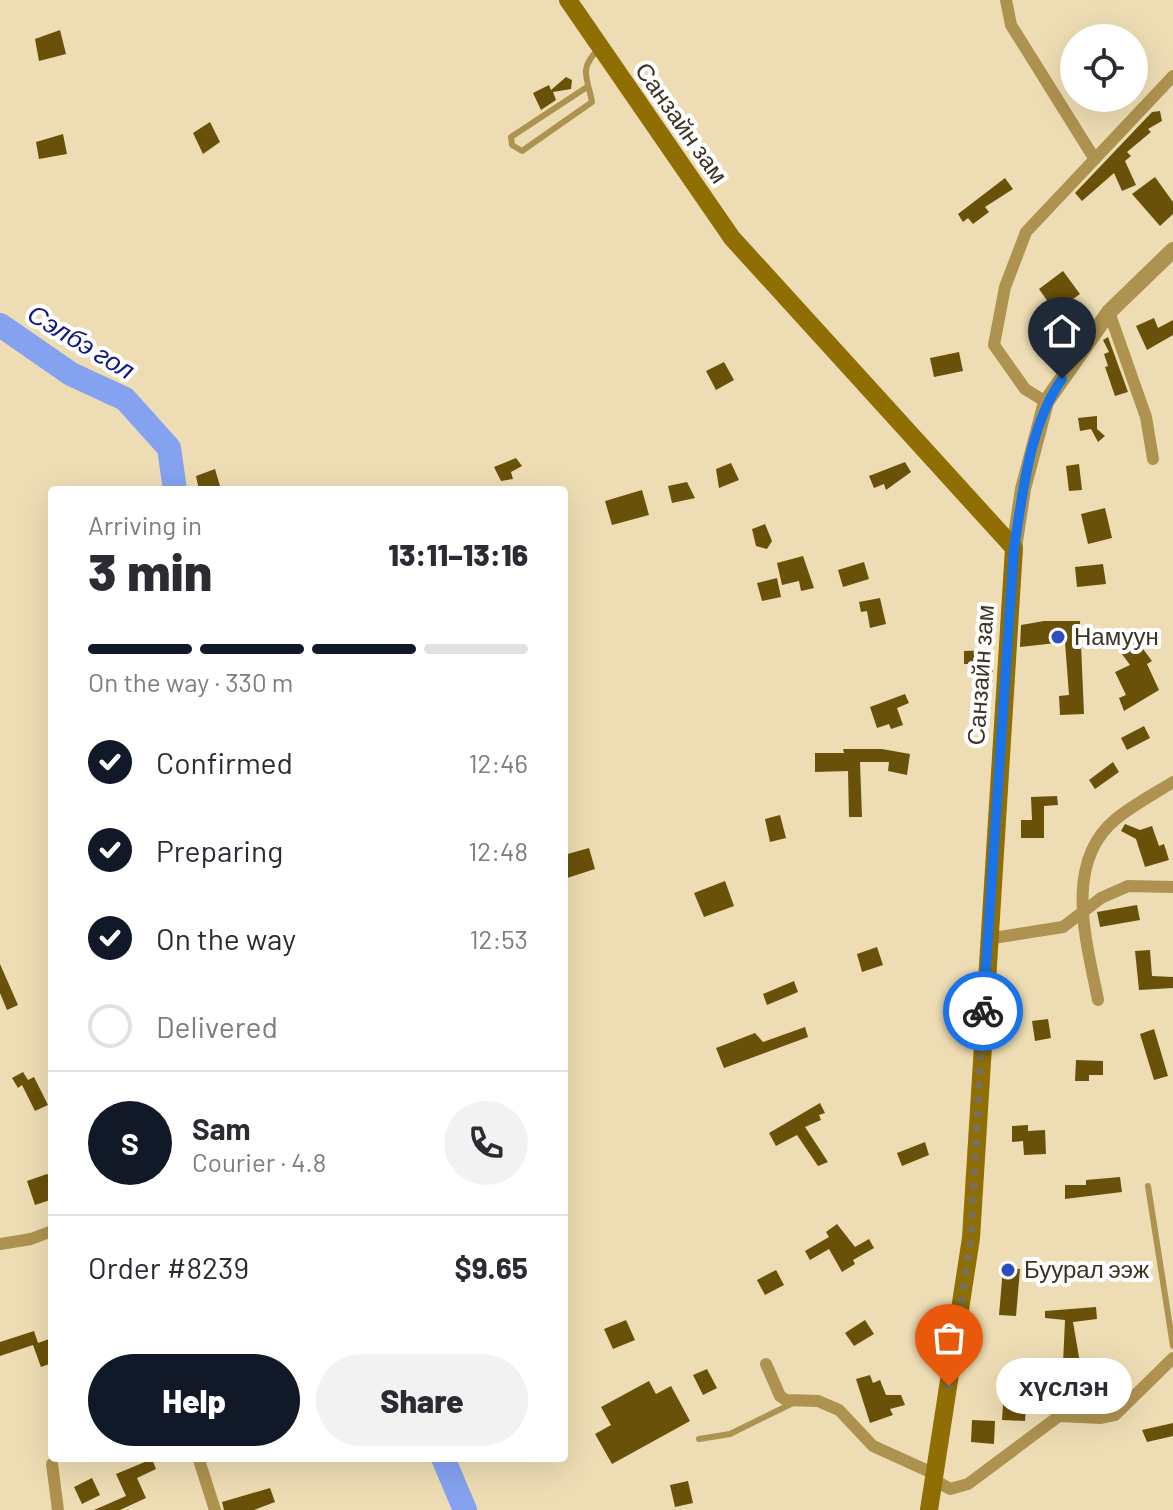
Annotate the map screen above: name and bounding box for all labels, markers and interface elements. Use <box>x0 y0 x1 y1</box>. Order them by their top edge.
map controls <box>1060 24 1148 112</box>
button: locate <box>1060 24 1148 112</box>
street label: Санзайн зам <box>630 56 735 188</box>
water label: Сэлбэ гол <box>23 297 141 385</box>
pin <box>1028 297 1096 379</box>
icon: home <box>1040 309 1084 353</box>
text: Arriving in <box>88 509 202 540</box>
text: 13:11–13:16 <box>388 536 528 572</box>
text: 3 min <box>88 539 212 601</box>
street label: Санзайн зам <box>960 604 999 746</box>
place label: Намуун <box>1074 621 1159 650</box>
marker: Намуун <box>1049 628 1067 646</box>
text: On the way · 330 m <box>88 666 293 697</box>
icon: check <box>88 740 132 784</box>
text: Confirmed <box>156 744 293 780</box>
text: 12:46 <box>468 747 528 778</box>
icon: check <box>88 828 132 872</box>
text: Preparing <box>156 832 283 868</box>
text: 12:48 <box>468 835 528 866</box>
icon: check <box>88 916 132 960</box>
text: On the way <box>156 920 296 956</box>
text: 12:53 <box>469 923 528 954</box>
courier <box>943 971 1023 1051</box>
icon: bike <box>961 989 1005 1033</box>
text: Delivered <box>156 1008 278 1044</box>
button: phone <box>444 1101 528 1185</box>
text: Sam <box>192 1110 251 1146</box>
text: S <box>121 1125 139 1161</box>
text: Courier · 4.8 <box>192 1146 326 1177</box>
text: Order #8239 <box>88 1249 249 1285</box>
text: $9.65 <box>455 1249 528 1285</box>
place label: Буурал ээж <box>1024 1254 1149 1283</box>
marker: Буурал ээж <box>999 1261 1017 1279</box>
pin <box>915 1304 983 1386</box>
icon: bag <box>927 1316 971 1360</box>
button: Help <box>88 1354 300 1446</box>
button: Share <box>316 1354 528 1446</box>
callout: хүслэн <box>997 1358 1133 1414</box>
text: хүслэн <box>1019 1370 1109 1401</box>

